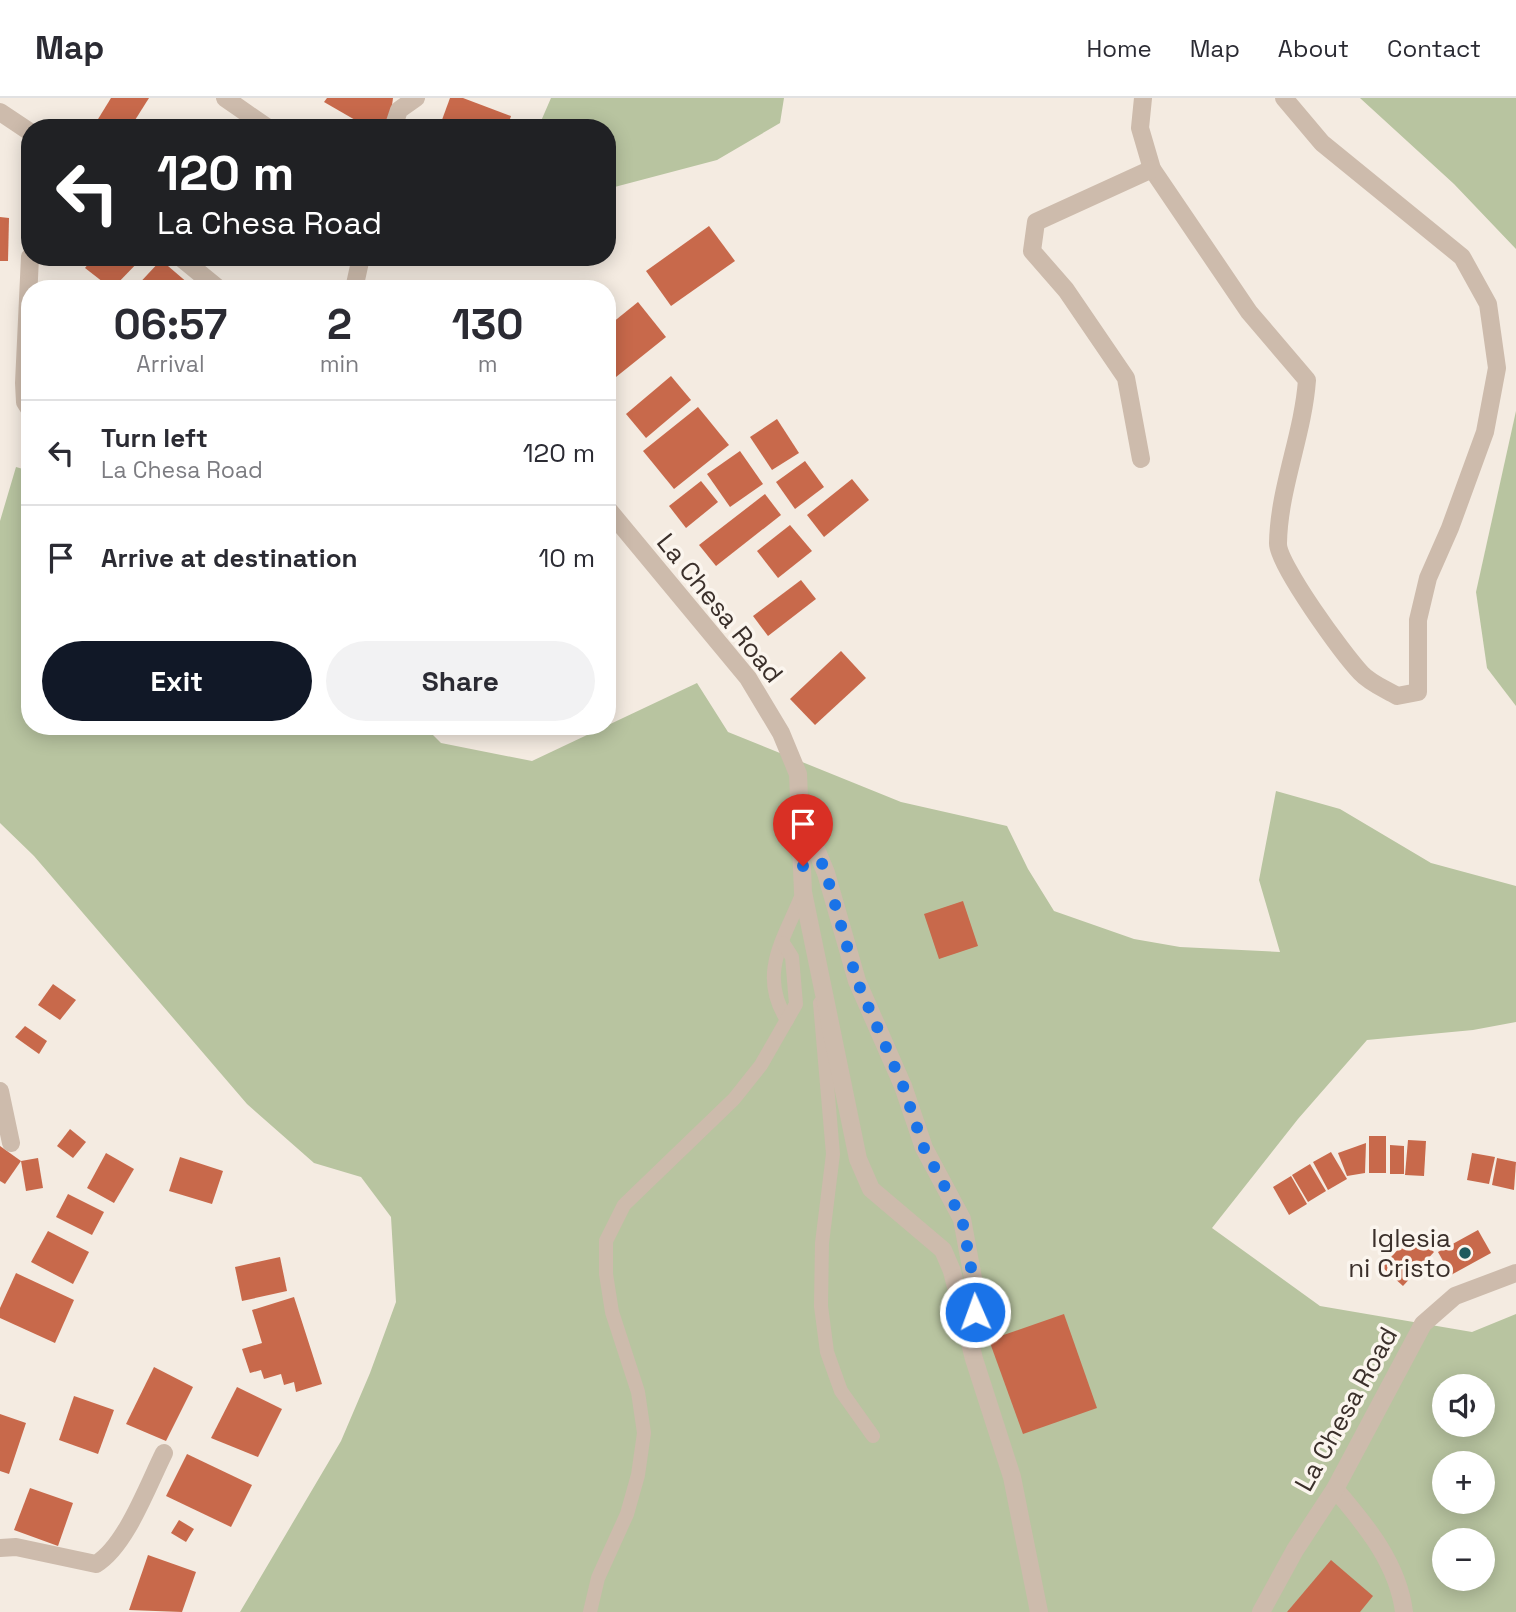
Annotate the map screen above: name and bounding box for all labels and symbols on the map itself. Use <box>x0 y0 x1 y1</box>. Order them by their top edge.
street label: La Chesa Road <box>649 526 791 690</box>
pin <box>773 794 833 866</box>
place label: Iglesia ni Cristo <box>1348 1221 1451 1285</box>
marker: Iglesia ni Cristo <box>1457 1245 1473 1261</box>
position arrow <box>938 1275 1012 1349</box>
street label: La Chesa Road <box>1287 1321 1405 1497</box>

